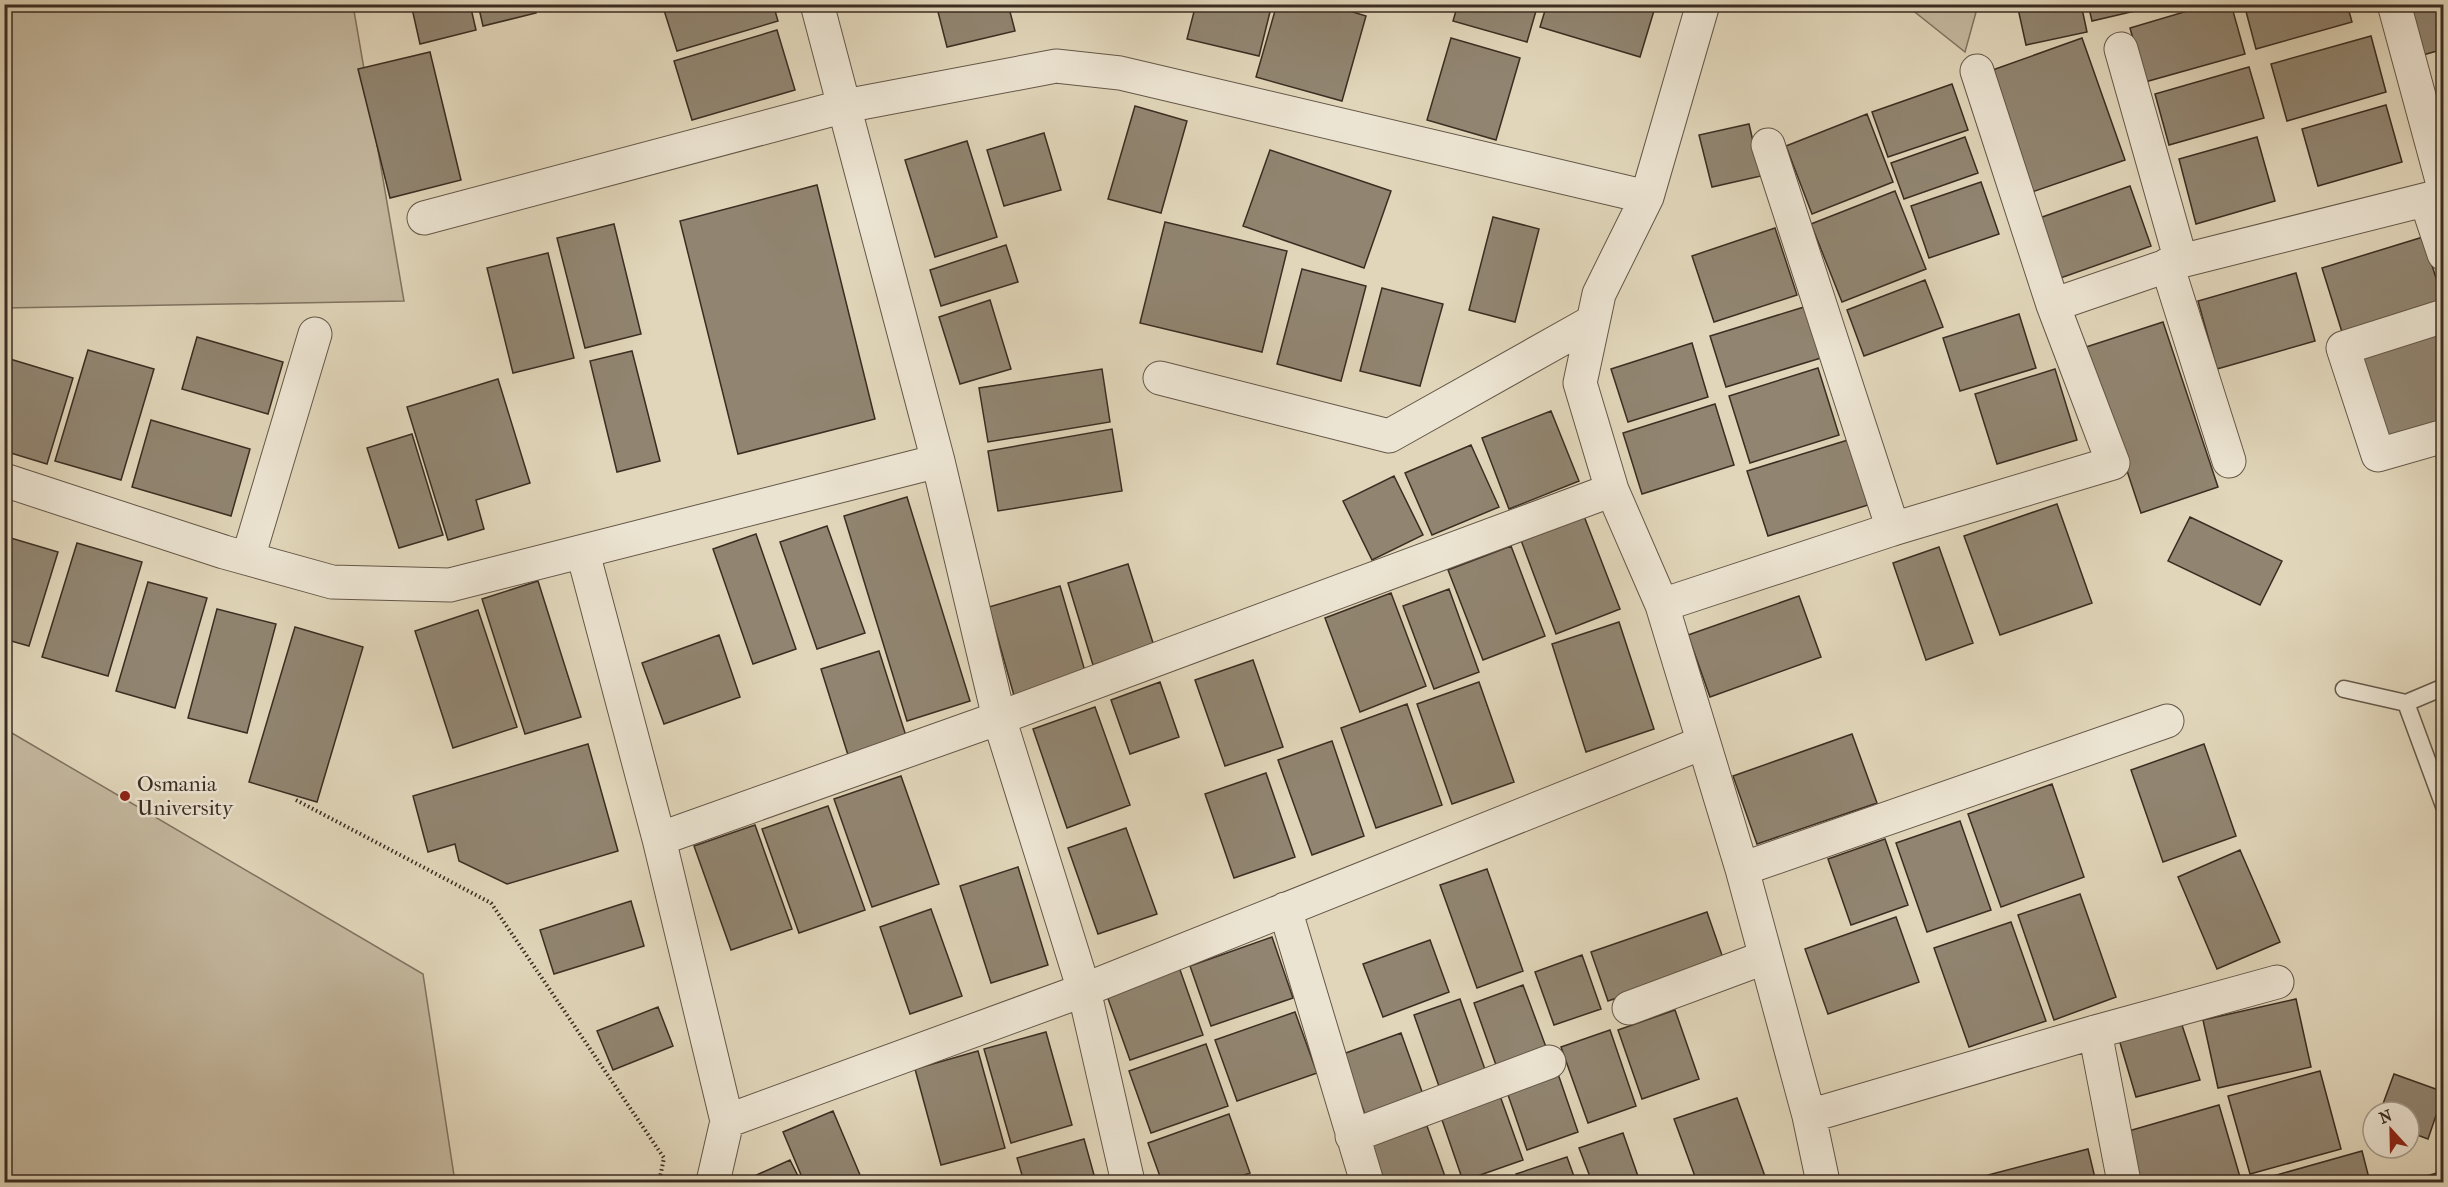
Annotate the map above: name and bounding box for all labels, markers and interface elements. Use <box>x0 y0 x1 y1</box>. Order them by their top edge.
place label: Osmania University <box>137 772 234 820</box>
marker: Osmania University <box>118 789 132 803</box>
north arrow <box>2361 1100 2421 1160</box>
text: N <box>2376 1105 2396 1128</box>

